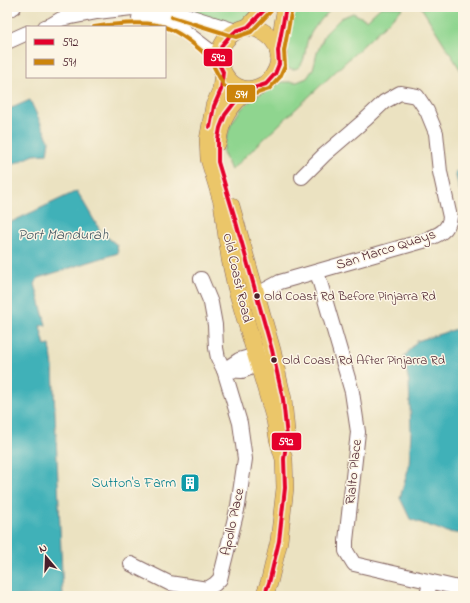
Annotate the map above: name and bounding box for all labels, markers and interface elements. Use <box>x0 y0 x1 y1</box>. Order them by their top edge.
legend <box>26 26 166 78</box>
text: 592 <box>62 34 78 52</box>
line badge: 592 <box>203 48 233 67</box>
text: 592 <box>210 50 226 66</box>
text: 591 <box>62 54 76 72</box>
line badge: 591 <box>226 84 256 103</box>
text: 591 <box>234 87 248 103</box>
water label: Port Mandurah <box>18 224 109 246</box>
street label: San Marco Quays <box>333 224 439 277</box>
street label: Old Coast Road <box>217 231 258 325</box>
place label: Old Coast Rd Before Pinjarra Rd <box>264 287 437 306</box>
marker: Old Coast Rd Before Pinjarra Rd <box>252 291 262 301</box>
place label: Old Coast Rd After Pinjarra Rd <box>282 351 446 370</box>
marker: Old Coast Rd After Pinjarra Rd <box>269 355 279 365</box>
line badge: 592 <box>271 432 302 451</box>
text: 592 <box>278 434 294 450</box>
street label: Rialto Place <box>340 438 368 506</box>
building icon: Sutton's Farm <box>179 472 201 494</box>
place label: Sutton's Farm <box>92 473 176 494</box>
street label: Apollo Place <box>216 486 251 558</box>
north arrow <box>26 537 66 577</box>
text: N <box>37 540 49 557</box>

